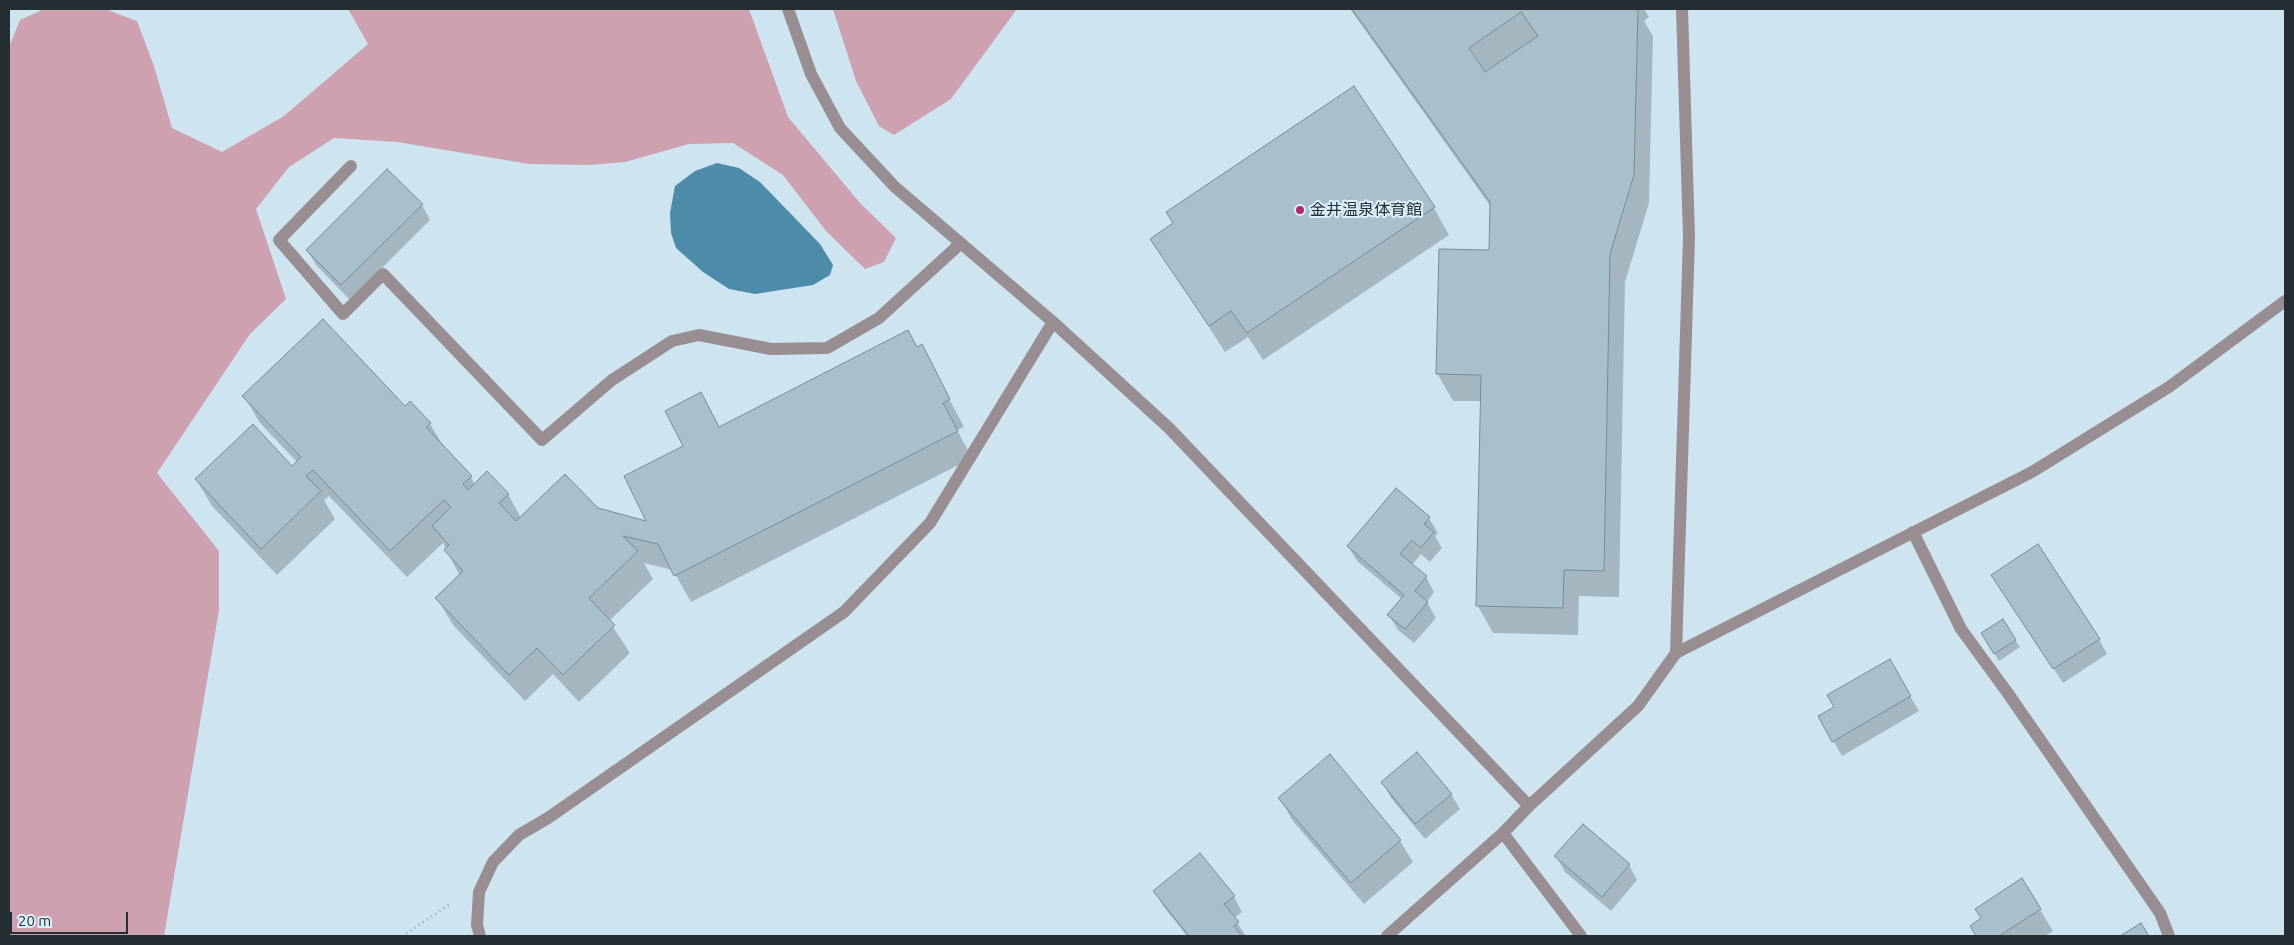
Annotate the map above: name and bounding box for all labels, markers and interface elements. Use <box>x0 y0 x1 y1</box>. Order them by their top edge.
place label: 金井温泉体育館 <box>1310 200 1422 220</box>
marker: 金井温泉体育館 <box>1294 204 1306 216</box>
scale bar <box>12 902 130 934</box>
text: 20 m <box>18 912 51 929</box>

